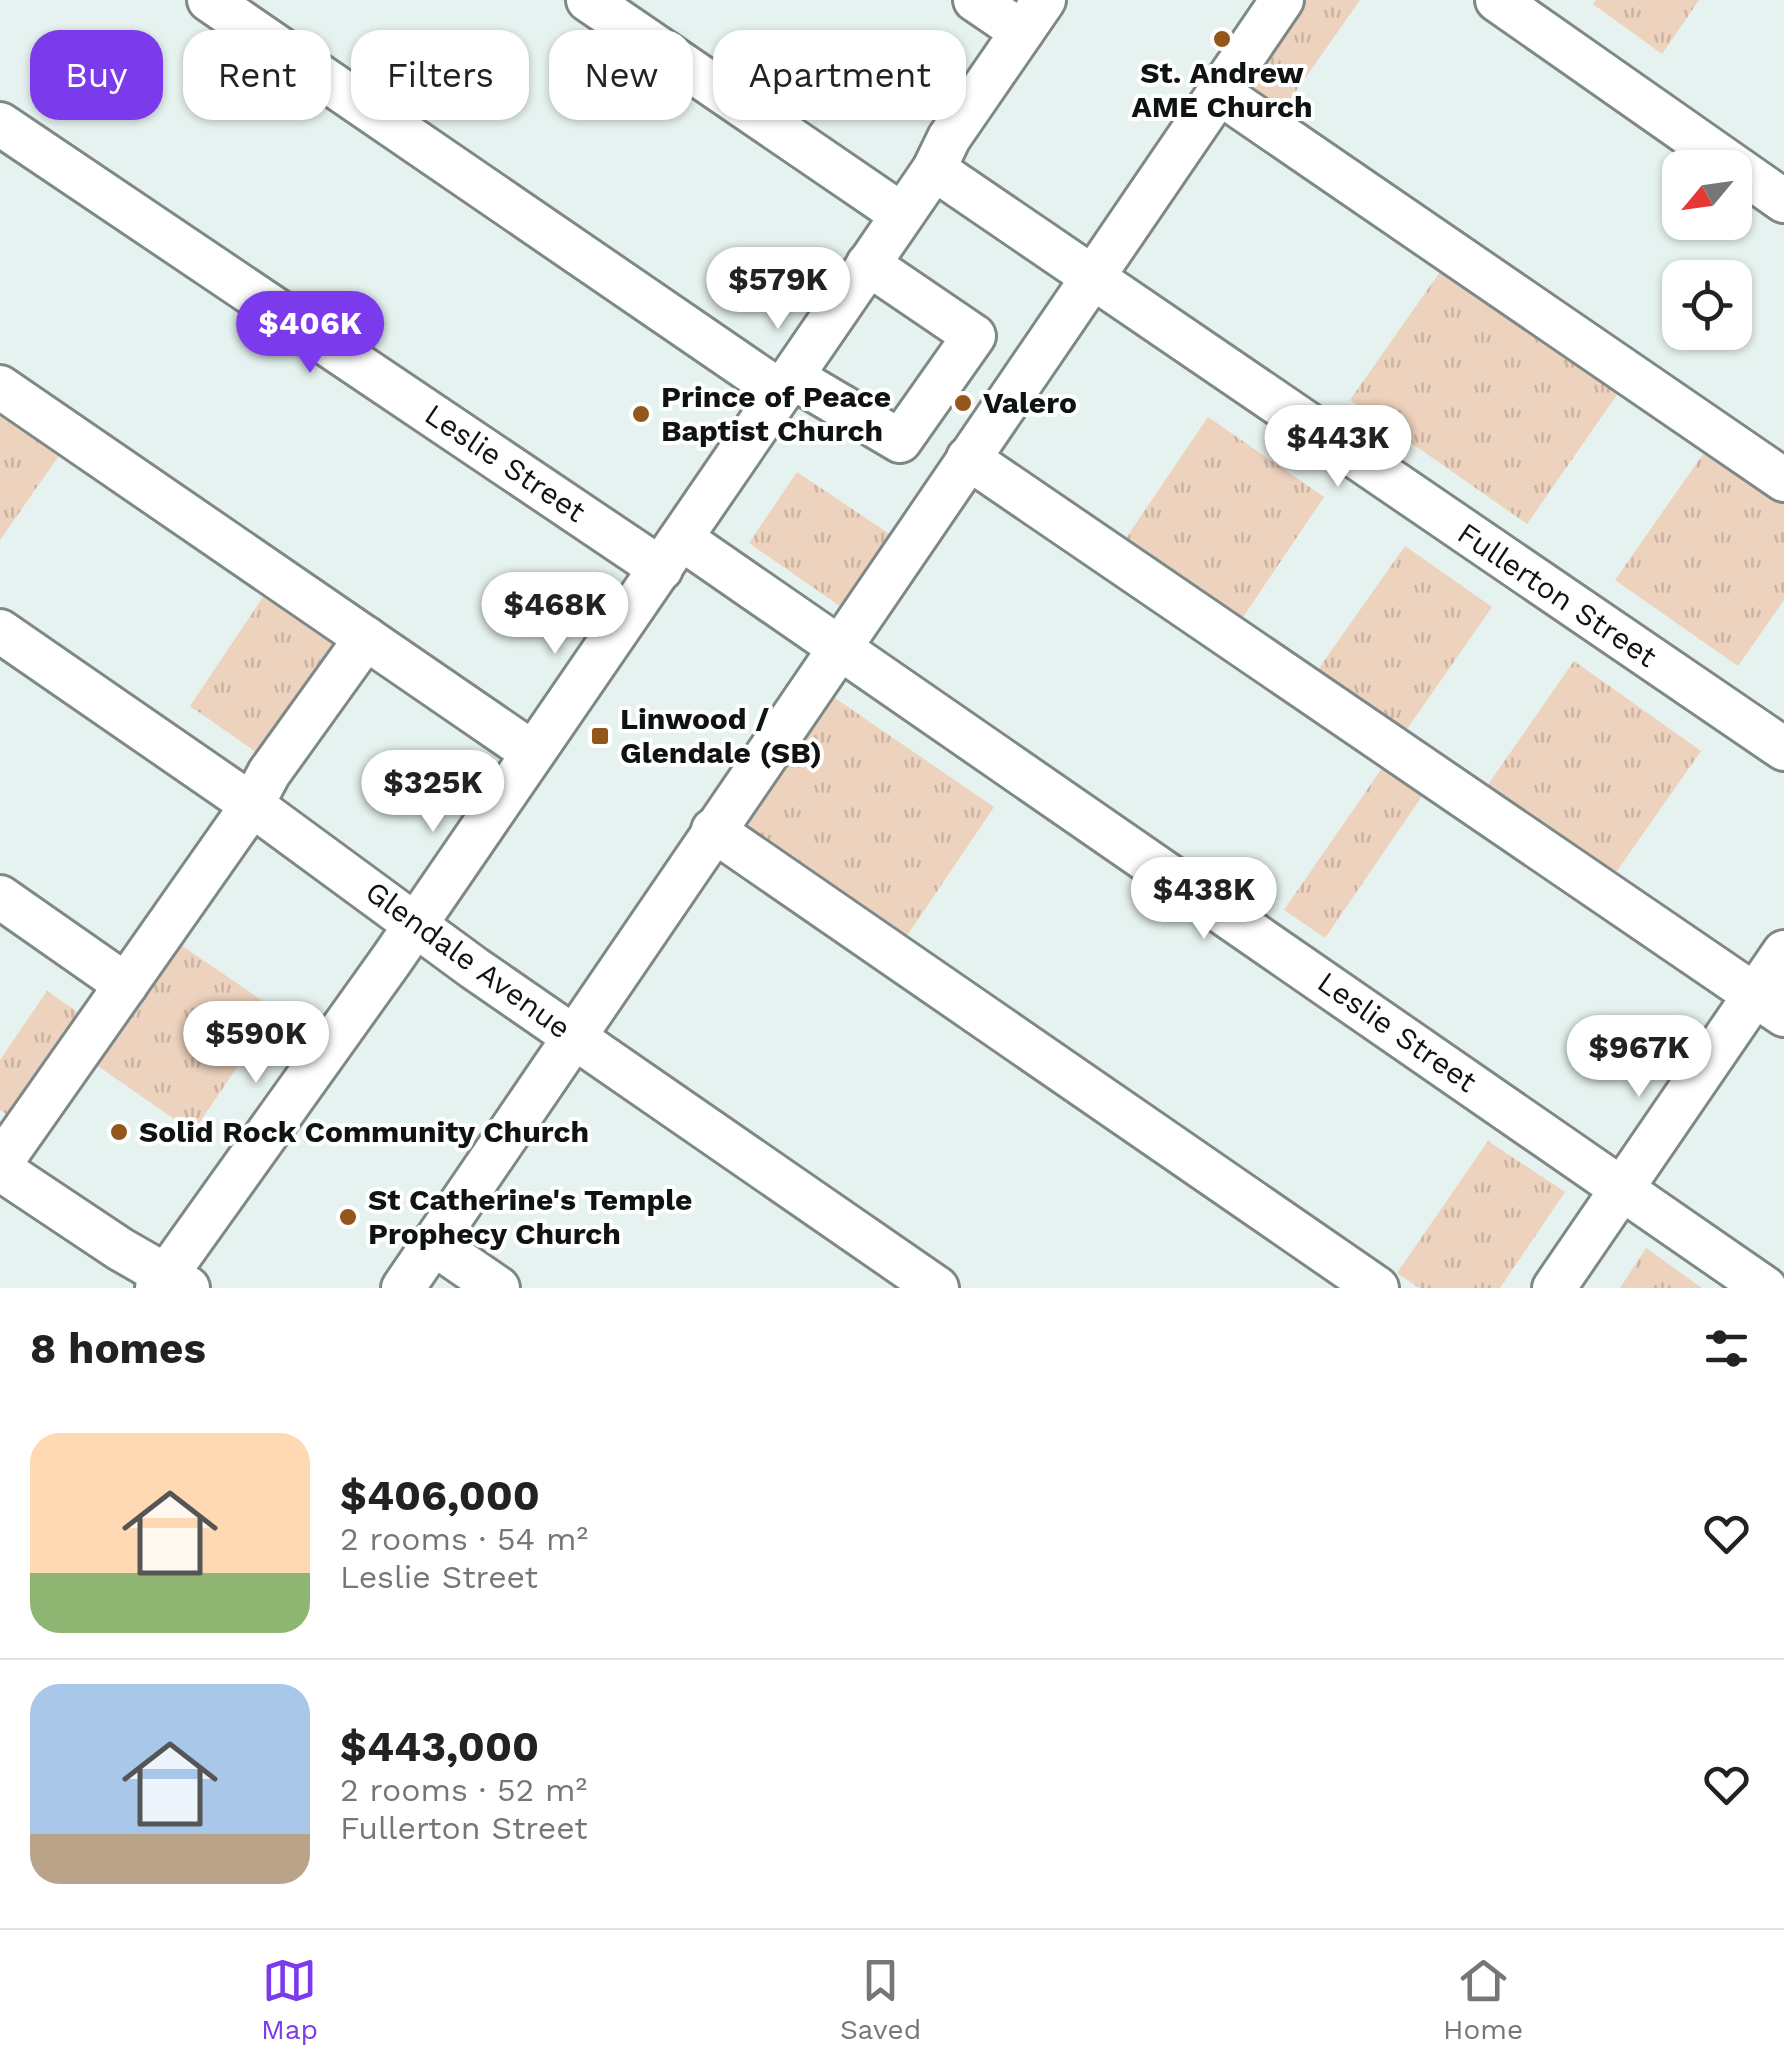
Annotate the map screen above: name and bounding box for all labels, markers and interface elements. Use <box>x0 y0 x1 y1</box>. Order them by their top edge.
marker: St. Andrew AME Church <box>1211 28 1233 50</box>
chip: Buy <box>30 30 163 120</box>
chip: Rent <box>183 30 331 120</box>
chip: Filters <box>351 30 529 120</box>
chip: New <box>549 30 693 120</box>
chip: Apartment <box>713 30 966 120</box>
place label: St. Andrew AME Church <box>1131 55 1313 124</box>
north arrow <box>1662 150 1752 240</box>
map controls <box>1662 150 1752 350</box>
pin: $579K <box>708 247 848 332</box>
text: $579K <box>728 260 828 298</box>
button: locate <box>1662 260 1752 350</box>
pin: $406K <box>240 291 380 376</box>
text: $406K <box>258 304 362 342</box>
place label: Prince of Peace Baptist Church <box>661 379 891 448</box>
place label: Valero <box>983 385 1077 420</box>
marker: Valero <box>952 392 974 414</box>
street label: Leslie Street <box>419 396 592 529</box>
marker: Prince of Peace Baptist Church <box>630 403 652 425</box>
pin: $443K <box>1268 405 1408 490</box>
text: $443K <box>1286 418 1390 456</box>
street label: Fullerton Street <box>1451 515 1664 674</box>
pin: $468K <box>485 572 625 657</box>
text: $468K <box>503 585 607 623</box>
place label: Linwood / Glendale (SB) <box>620 701 822 770</box>
marker: Linwood / Glendale (SB) <box>589 725 611 747</box>
pin: $325K <box>363 750 503 835</box>
text: $325K <box>383 763 483 801</box>
pin: $438K <box>1134 857 1274 942</box>
text: $438K <box>1153 870 1255 908</box>
street label: Glendale Avenue <box>359 874 577 1046</box>
street label: Leslie Street <box>1311 964 1484 1099</box>
pin: $590K <box>186 1001 326 1086</box>
text: $590K <box>205 1014 307 1052</box>
pin: $967K <box>1569 1015 1709 1100</box>
text: $967K <box>1589 1028 1689 1066</box>
place label: Solid Rock Community Church <box>139 1114 589 1149</box>
marker: Solid Rock Community Church <box>108 1121 130 1143</box>
place label: St Catherine's Temple Prophecy Church <box>368 1182 692 1251</box>
marker: St Catherine's Temple Prophecy Church <box>337 1206 359 1228</box>
icon: filters <box>1699 1321 1754 1376</box>
text: 8 homes <box>30 1324 206 1373</box>
text: $406,000 <box>340 1471 540 1520</box>
icon: home <box>110 1473 230 1593</box>
icon: heart <box>1699 1506 1754 1561</box>
text: 2 rooms · 54 m² <box>340 1520 588 1558</box>
text: Leslie Street <box>340 1558 538 1596</box>
text: $443,000 <box>340 1722 539 1771</box>
icon: home <box>110 1724 230 1844</box>
icon: heart <box>1699 1757 1754 1812</box>
text: 2 rooms · 52 m² <box>340 1771 587 1809</box>
text: Fullerton Street <box>340 1809 588 1847</box>
tab: Map <box>261 1953 318 2046</box>
tab: Saved <box>840 1953 921 2046</box>
tab: Home <box>1443 1953 1523 2046</box>

